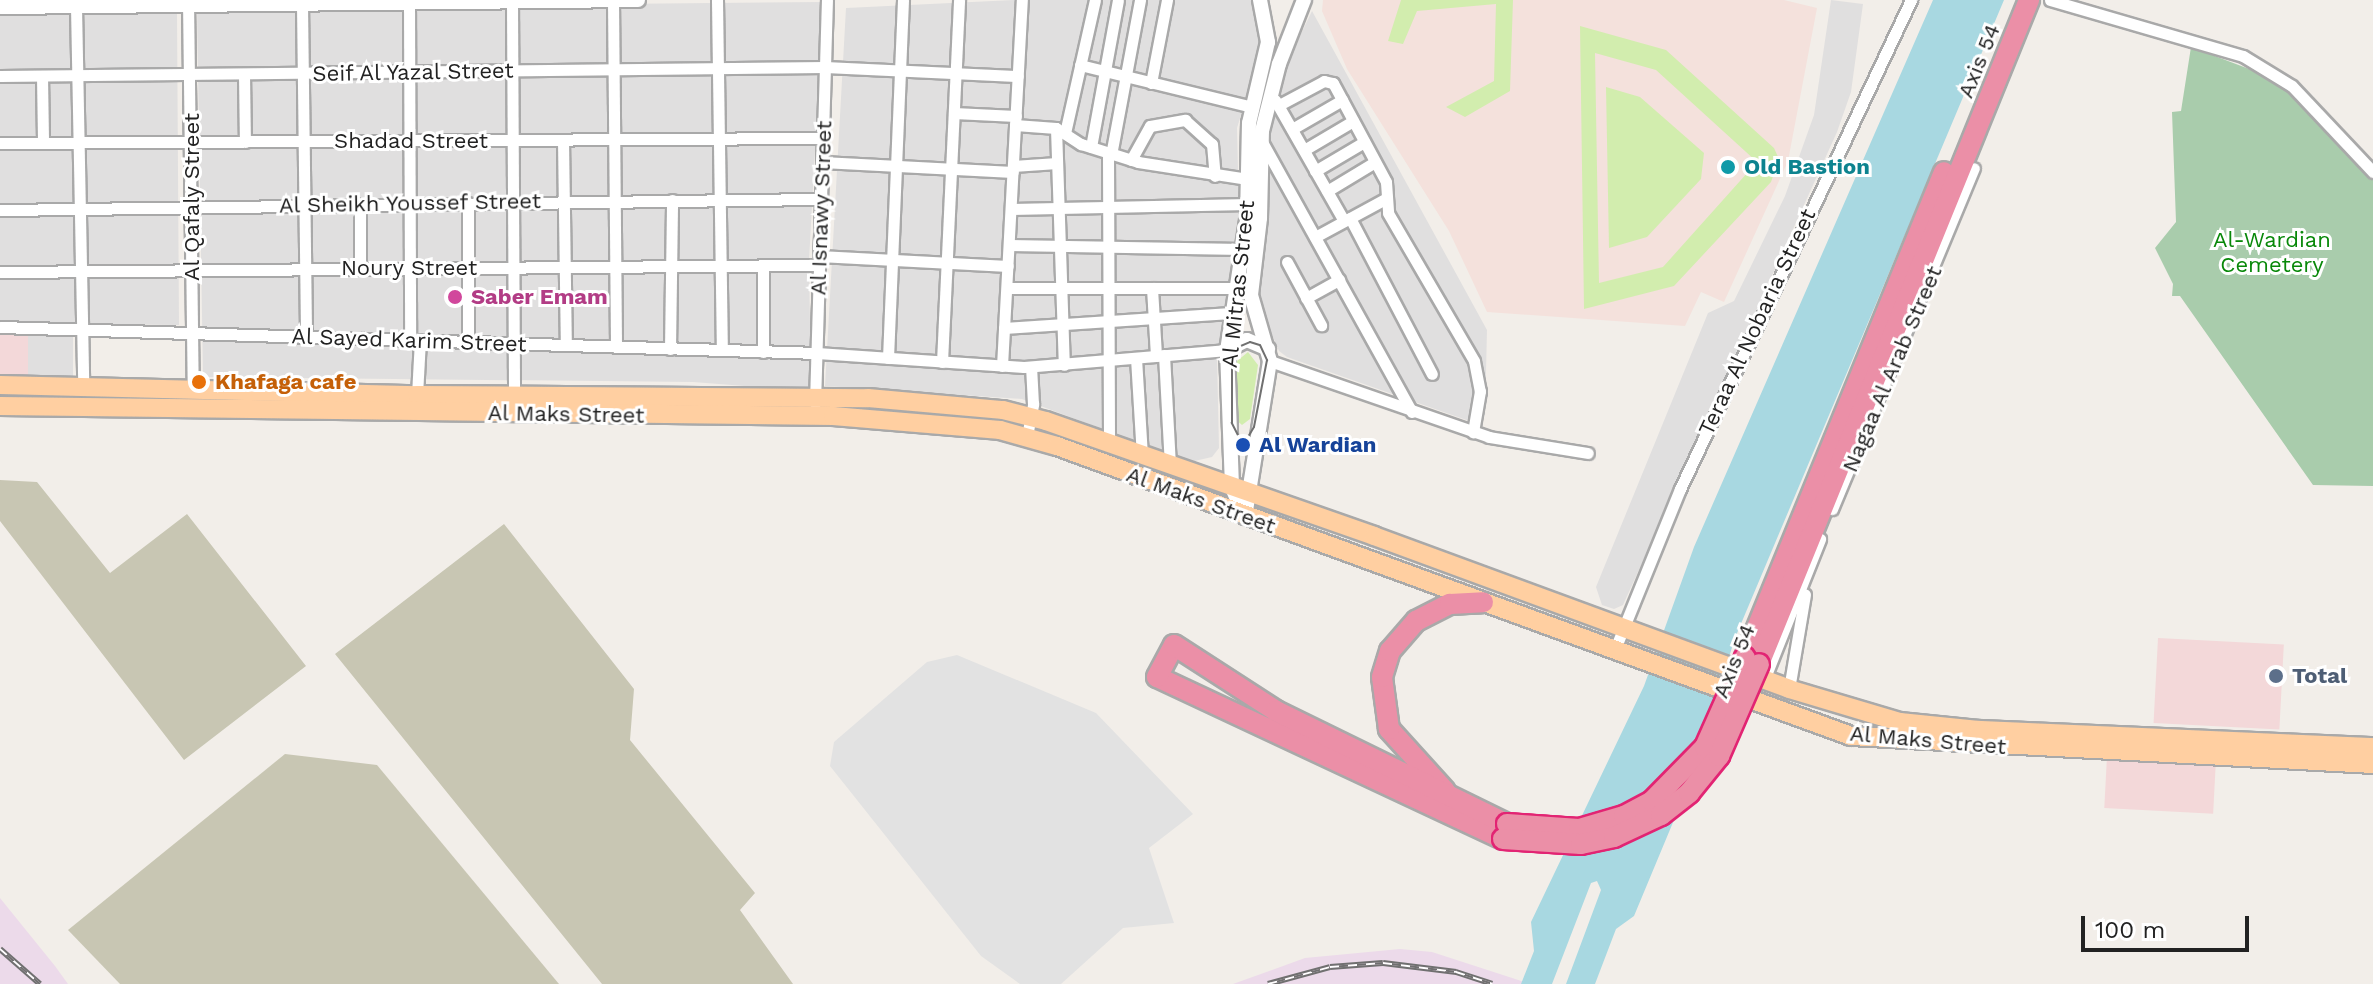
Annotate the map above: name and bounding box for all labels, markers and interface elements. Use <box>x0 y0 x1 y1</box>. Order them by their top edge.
street label: Axis 54 <box>1952 20 2006 102</box>
street label: Seif Al Yazal Street <box>310 57 516 87</box>
street label: Al Qafaly Street <box>179 112 205 282</box>
street label: Al Isnawy Street <box>805 120 837 296</box>
street label: Shadad Street <box>334 128 488 154</box>
place label: Old Bastion <box>1744 154 1870 180</box>
marker: Old Bastion <box>1719 158 1737 176</box>
street label: Al Sheikh Youssef Street <box>278 187 542 219</box>
street label: Al Mitras Street <box>1216 199 1260 369</box>
street label: Teraa Al Nobaria Street <box>1692 203 1822 441</box>
park label: Al-Wardian Cemetery <box>2213 226 2331 278</box>
street label: Noury Street <box>341 255 477 281</box>
street label: Nagaa Al Arab Street <box>1836 261 1948 477</box>
place label: Saber Emam <box>471 284 608 310</box>
marker: Saber Emam <box>446 288 464 306</box>
street label: Al Sayed Karim Street <box>291 323 527 357</box>
place label: Khafaga cafe <box>215 369 357 395</box>
marker: Khafaga cafe <box>190 373 208 391</box>
street label: Al Maks Street <box>487 399 645 429</box>
place label: Al Wardian <box>1259 432 1377 458</box>
marker: Al Wardian <box>1234 436 1252 454</box>
street label: Al Maks Street <box>1123 461 1279 539</box>
street label: Axis 54 <box>1707 620 1761 702</box>
place label: Total <box>2292 663 2347 689</box>
marker: Total <box>2267 667 2285 685</box>
street label: Al Maks Street <box>1848 720 2008 760</box>
scale bar <box>2085 900 2253 950</box>
text: 100 m <box>2095 916 2165 944</box>

